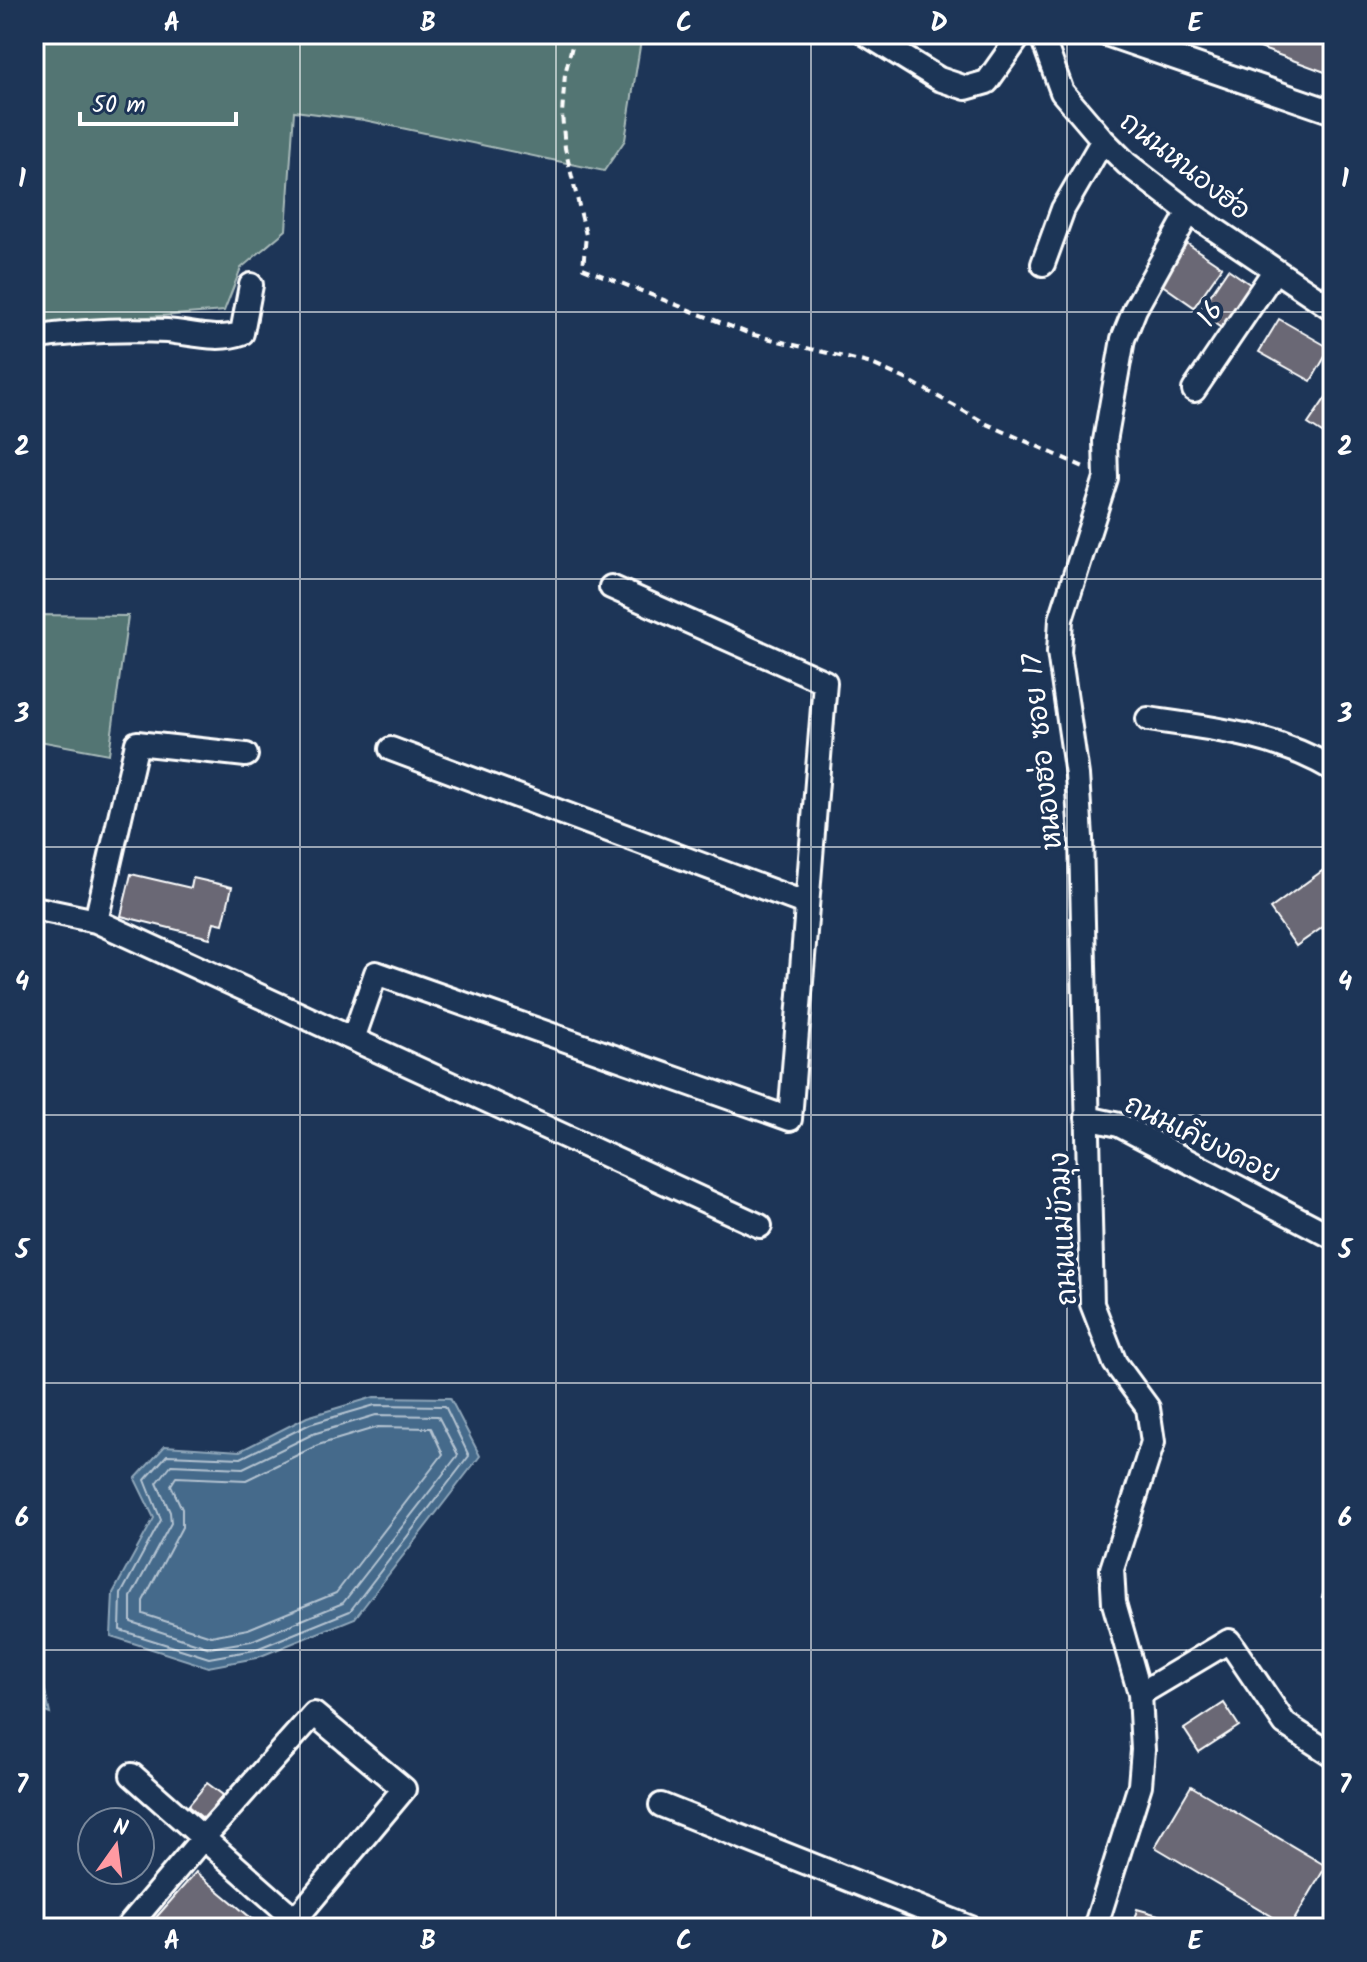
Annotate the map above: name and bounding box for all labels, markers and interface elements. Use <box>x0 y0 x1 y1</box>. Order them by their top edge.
text: A <box>164 3 180 45</box>
text: B <box>420 3 436 45</box>
text: C <box>676 3 692 45</box>
text: D <box>930 3 948 45</box>
text: E <box>1188 3 1204 45</box>
scale bar <box>80 76 236 126</box>
text: 50 m <box>92 86 146 125</box>
street label: ถนนหนองฮ่อ <box>1109 101 1260 233</box>
text: 1 <box>18 159 26 201</box>
text: 1 <box>1341 159 1349 201</box>
street label: 16 <box>1186 292 1237 337</box>
text: 2 <box>14 427 30 469</box>
text: 2 <box>1337 427 1353 469</box>
street label: หนองฮ่อ ซอย 17 <box>1011 650 1076 852</box>
text: 3 <box>14 694 29 736</box>
text: 3 <box>1337 694 1352 736</box>
text: 4 <box>15 962 29 1004</box>
text: 4 <box>1338 962 1352 1004</box>
street label: ถนนเคียงดอย <box>1116 1083 1288 1198</box>
street label: ถนนแม่ขัวมุง <box>1038 1151 1091 1307</box>
text: 5 <box>14 1230 30 1272</box>
text: 5 <box>1337 1230 1353 1272</box>
text: 6 <box>15 1498 29 1540</box>
text: 6 <box>1338 1498 1352 1540</box>
text: 7 <box>16 1765 29 1807</box>
text: 7 <box>1339 1765 1352 1807</box>
north arrow <box>76 1806 156 1886</box>
text: N <box>109 1810 131 1848</box>
text: A <box>164 1921 180 1962</box>
text: B <box>420 1921 436 1962</box>
text: C <box>676 1921 692 1962</box>
text: D <box>930 1921 948 1962</box>
text: E <box>1188 1921 1204 1962</box>

